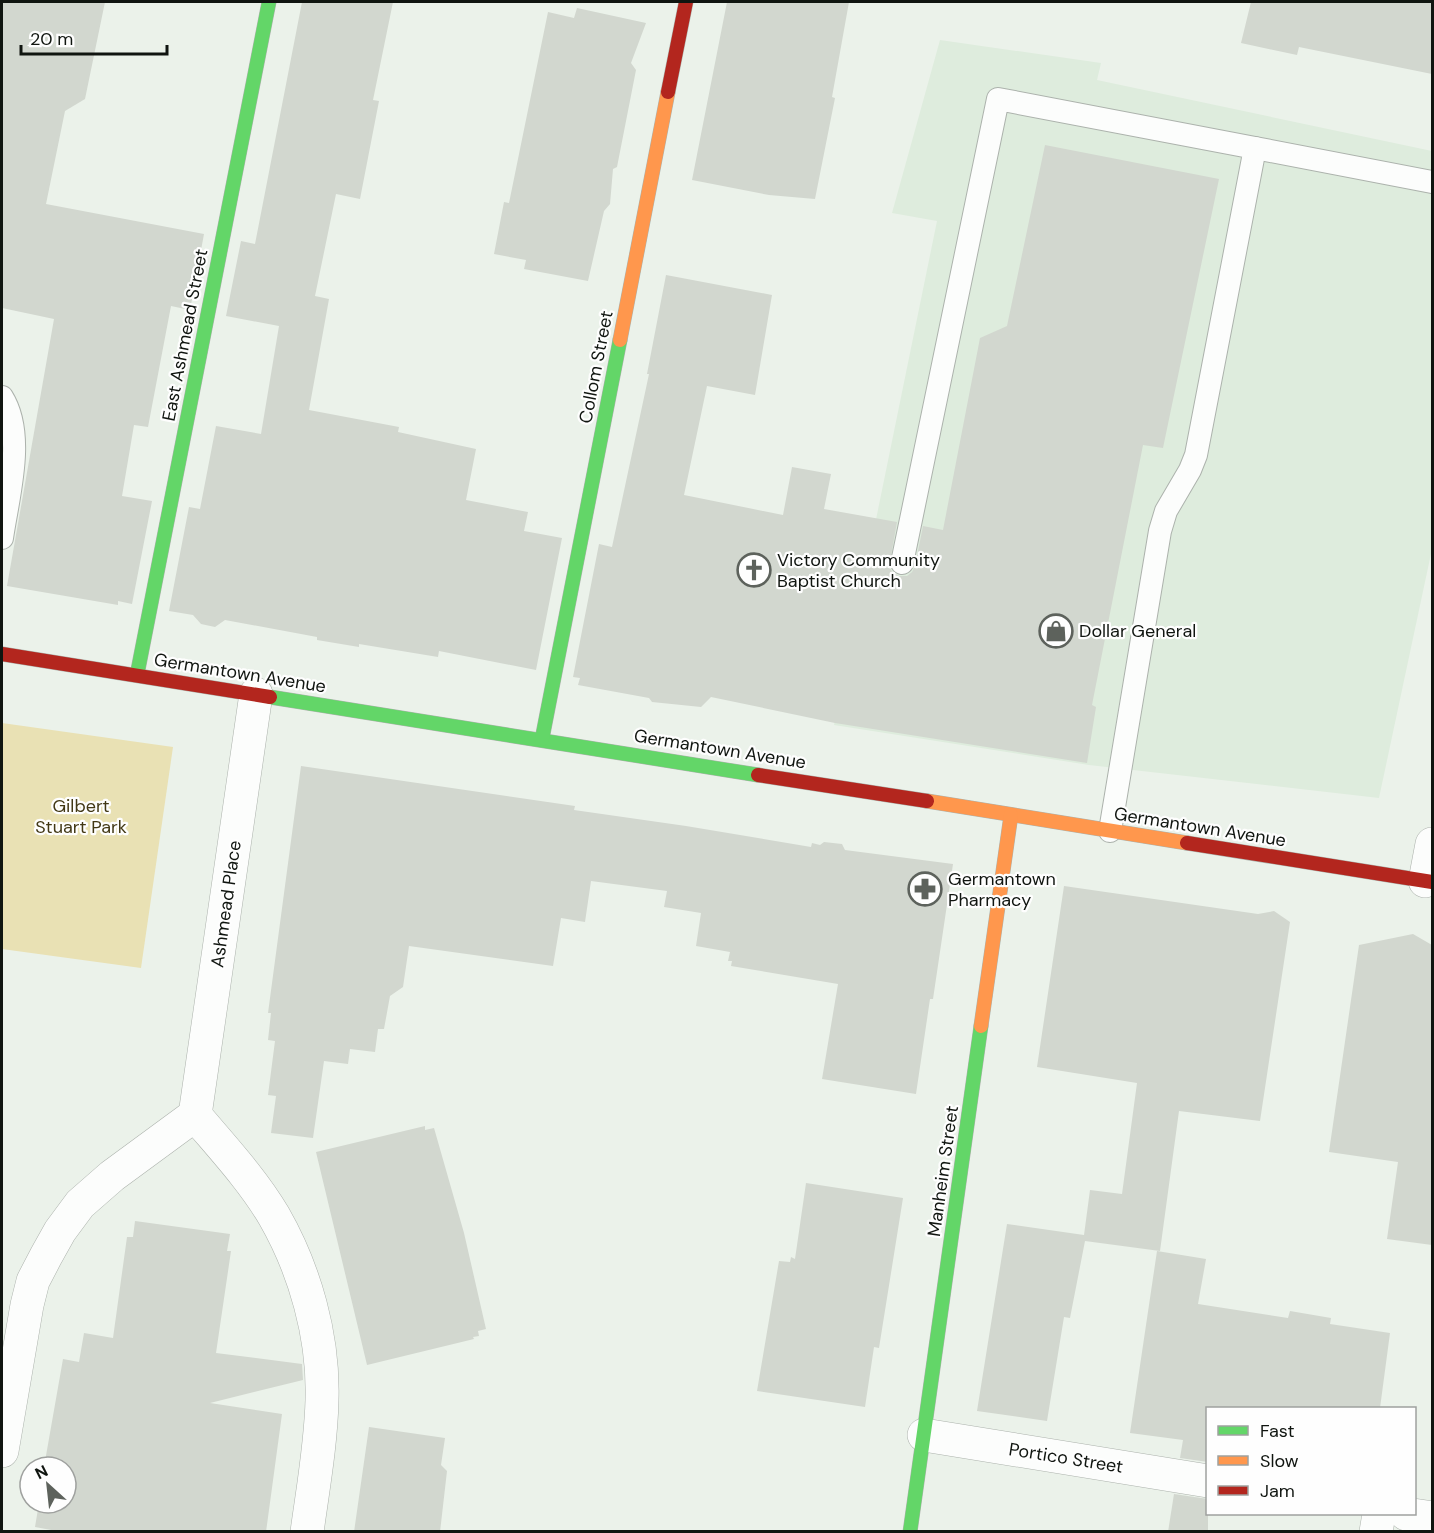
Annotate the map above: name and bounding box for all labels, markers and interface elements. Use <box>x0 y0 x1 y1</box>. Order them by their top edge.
scale bar <box>21 18 166 56</box>
text: 20 m <box>30 27 73 51</box>
street label: East Ashmead Street <box>157 247 213 423</box>
street label: Collom Street <box>573 309 619 425</box>
place label: Victory Community Baptist Church <box>777 548 940 593</box>
church icon: Victory Community Baptist Church <box>736 552 772 588</box>
shop icon: Dollar General <box>1038 613 1074 649</box>
place label: Dollar General <box>1079 619 1196 643</box>
street label: Germantown Avenue <box>152 648 328 698</box>
street label: Germantown Avenue <box>632 724 808 774</box>
park label: Gilbert Stuart Park <box>35 794 127 839</box>
street label: Germantown Avenue <box>1112 802 1288 852</box>
street label: Ashmead Place <box>205 839 247 969</box>
place label: Germantown Pharmacy <box>948 867 1056 912</box>
pharmacy icon: Germantown Pharmacy <box>907 871 943 907</box>
street label: Manheim Street <box>922 1104 964 1238</box>
legend <box>1206 1407 1416 1515</box>
text: Fast <box>1260 1419 1295 1443</box>
street label: Portico Street <box>1007 1437 1125 1479</box>
text: Slow <box>1260 1449 1299 1473</box>
north arrow <box>18 1455 78 1515</box>
text: N <box>31 1460 51 1484</box>
text: Jam <box>1260 1479 1295 1503</box>

